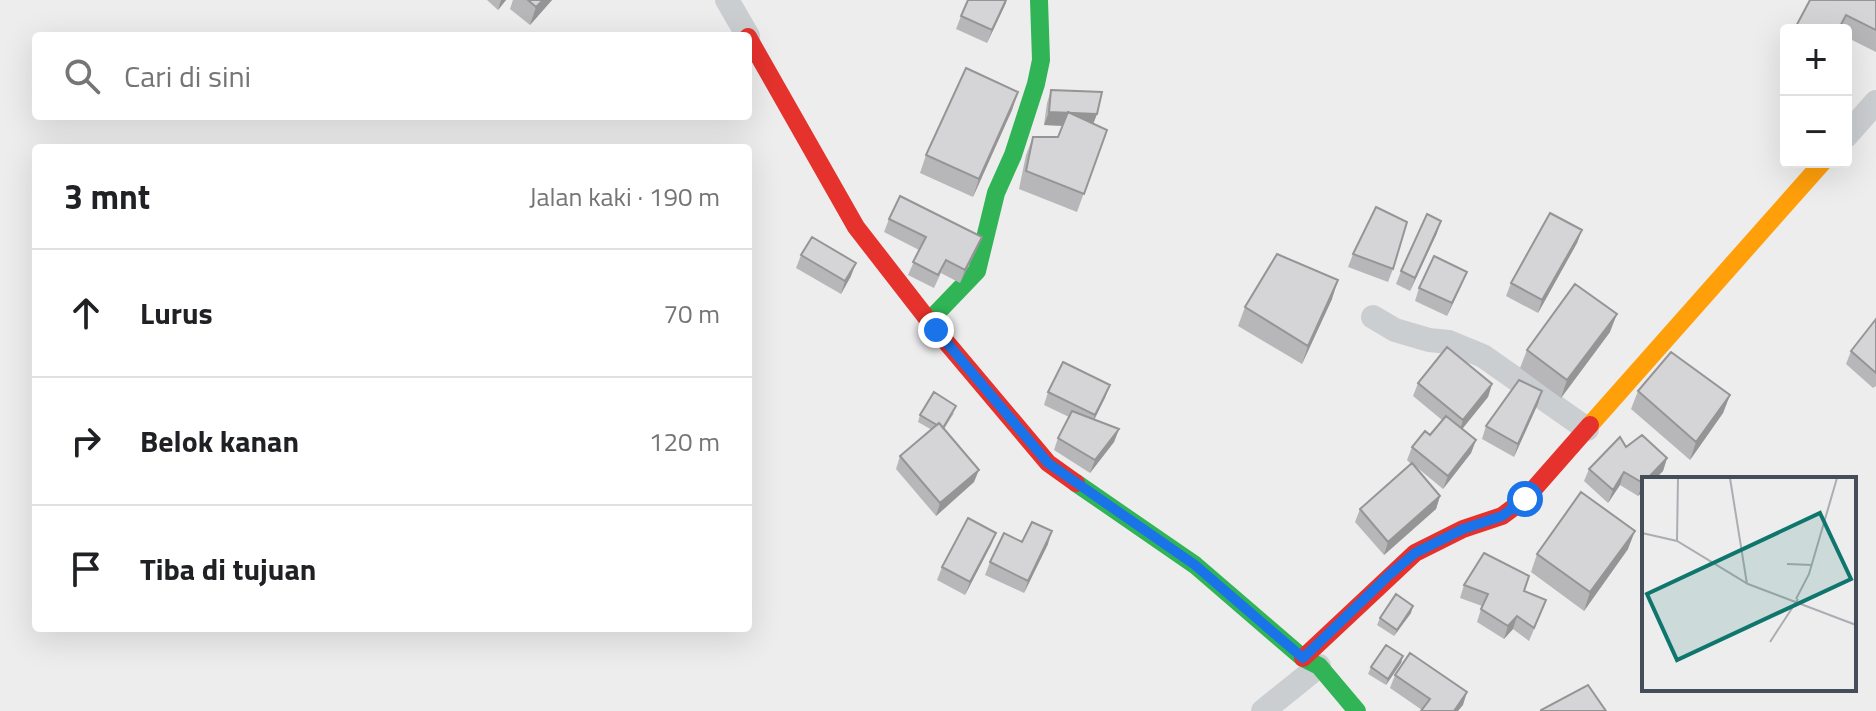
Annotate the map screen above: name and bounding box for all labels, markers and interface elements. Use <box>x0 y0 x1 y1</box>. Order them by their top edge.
map controls <box>1780 24 1852 168</box>
button: + <box>1780 24 1852 96</box>
search box <box>32 32 752 120</box>
text: Cari di sini <box>124 53 251 99</box>
icon: search <box>60 54 104 98</box>
button: − <box>1780 96 1852 168</box>
text: 3 mnt <box>64 170 150 222</box>
text: Jalan kaki · 190 m <box>529 177 720 216</box>
text: Lurus <box>140 290 213 336</box>
icon: ahead <box>64 291 108 335</box>
text: 70 m <box>663 294 720 333</box>
route end <box>918 312 954 348</box>
text: Belok kanan <box>140 418 299 464</box>
icon: right <box>64 419 108 463</box>
text: 120 m <box>649 422 720 461</box>
inset map <box>1642 477 1856 691</box>
route start <box>1507 481 1543 517</box>
text: Tiba di tujuan <box>140 546 316 592</box>
icon: arrive <box>64 547 108 591</box>

